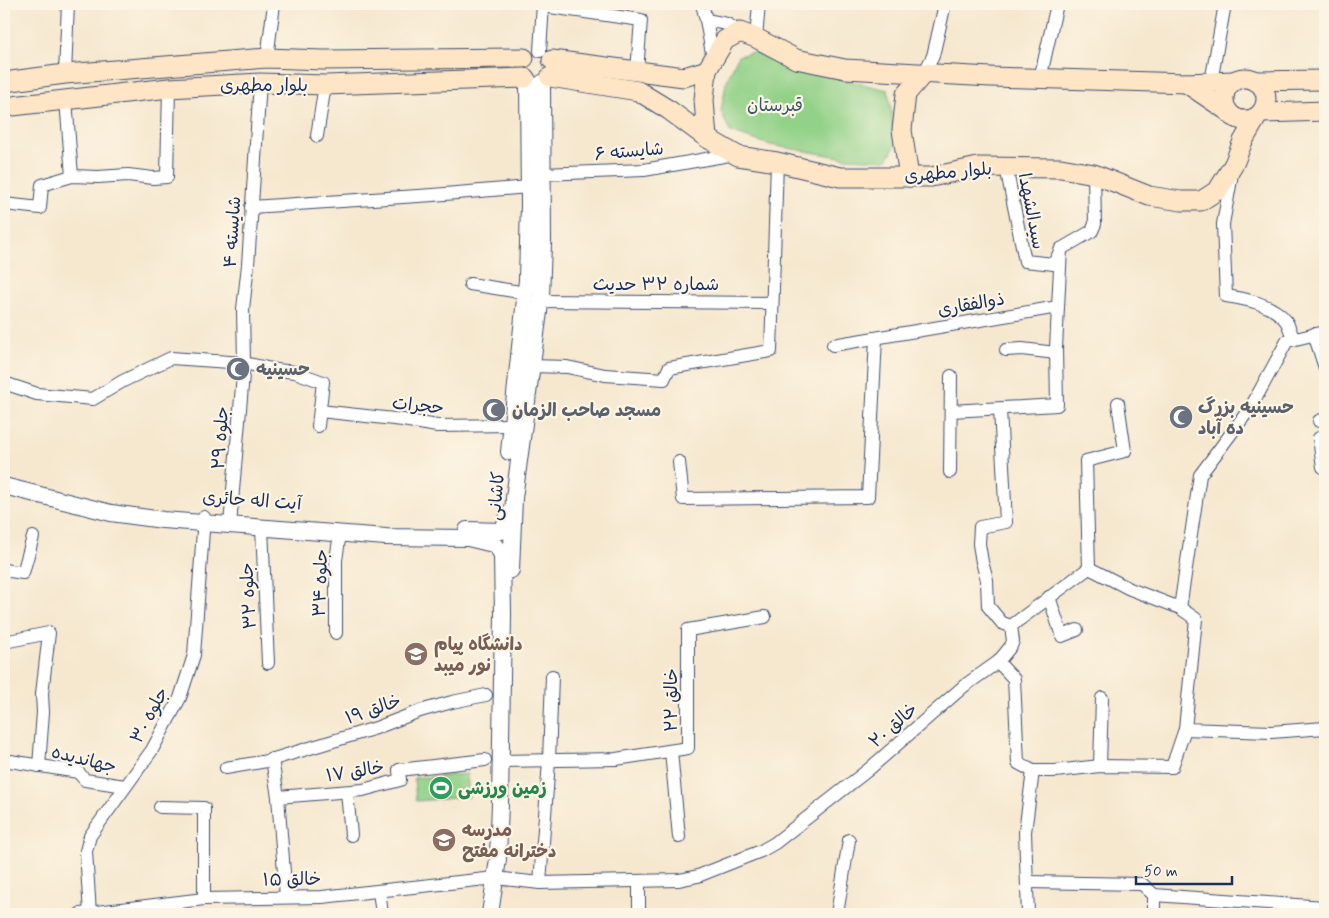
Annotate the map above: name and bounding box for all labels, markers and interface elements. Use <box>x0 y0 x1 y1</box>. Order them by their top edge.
street label: بلوار مطهری <box>220 74 308 98</box>
park label: قبرستان <box>747 94 803 118</box>
street label: شایسته ۶ <box>593 137 665 167</box>
street label: بلوار مطهری <box>903 157 993 189</box>
street label: سیدالشهدا <box>1012 171 1050 251</box>
street label: شایسته ۴ <box>219 195 247 269</box>
street label: شماره ۳۲ حدیث <box>593 273 719 297</box>
street label: ذوالفقاری <box>936 287 1006 323</box>
mosque icon: حسینیه <box>225 356 251 382</box>
place label: حسینیه <box>256 358 310 382</box>
street label: حجرات <box>391 391 445 421</box>
place label: حسینیه بزرگ ده آباد <box>1198 396 1294 441</box>
mosque icon: مسجد صاحب الزمان <box>481 397 507 423</box>
place label: مسجد صاحب الزمان <box>512 399 661 423</box>
mosque icon: حسینیه بزرگ ده آباد <box>1168 404 1194 430</box>
street label: جلوه ۲۹ <box>207 406 235 471</box>
street label: کاشانی <box>483 470 511 522</box>
street label: آیت اله حائری <box>201 486 304 517</box>
street label: جلوه ۳۴ <box>308 548 334 618</box>
street label: جلوه ۳۲ <box>235 562 263 630</box>
place label: دانشگاه پیام نور میبد <box>434 633 523 678</box>
school or university icon: دانشگاه پیام نور میبد <box>403 641 429 667</box>
street label: خالق ۲۲ <box>660 668 684 732</box>
street label: جلوه ۳۰ <box>125 683 175 748</box>
street label: خالق ۱۹ <box>342 689 404 731</box>
street label: خالق ۲۰ <box>864 698 923 754</box>
street label: جهاندیده <box>49 740 119 780</box>
street label: خالق ۱۷ <box>324 756 386 788</box>
sports icon: زمین ورزشی <box>428 775 454 801</box>
place label: زمین ورزشی <box>458 777 547 801</box>
place label: مدرسه دخترانه مفتح <box>462 819 556 864</box>
school or university icon: مدرسه دخترانه مفتح <box>431 827 457 853</box>
scale bar <box>1136 853 1233 885</box>
text: 50 m <box>1144 862 1178 882</box>
street label: خالق ۱۵ <box>263 867 321 893</box>

